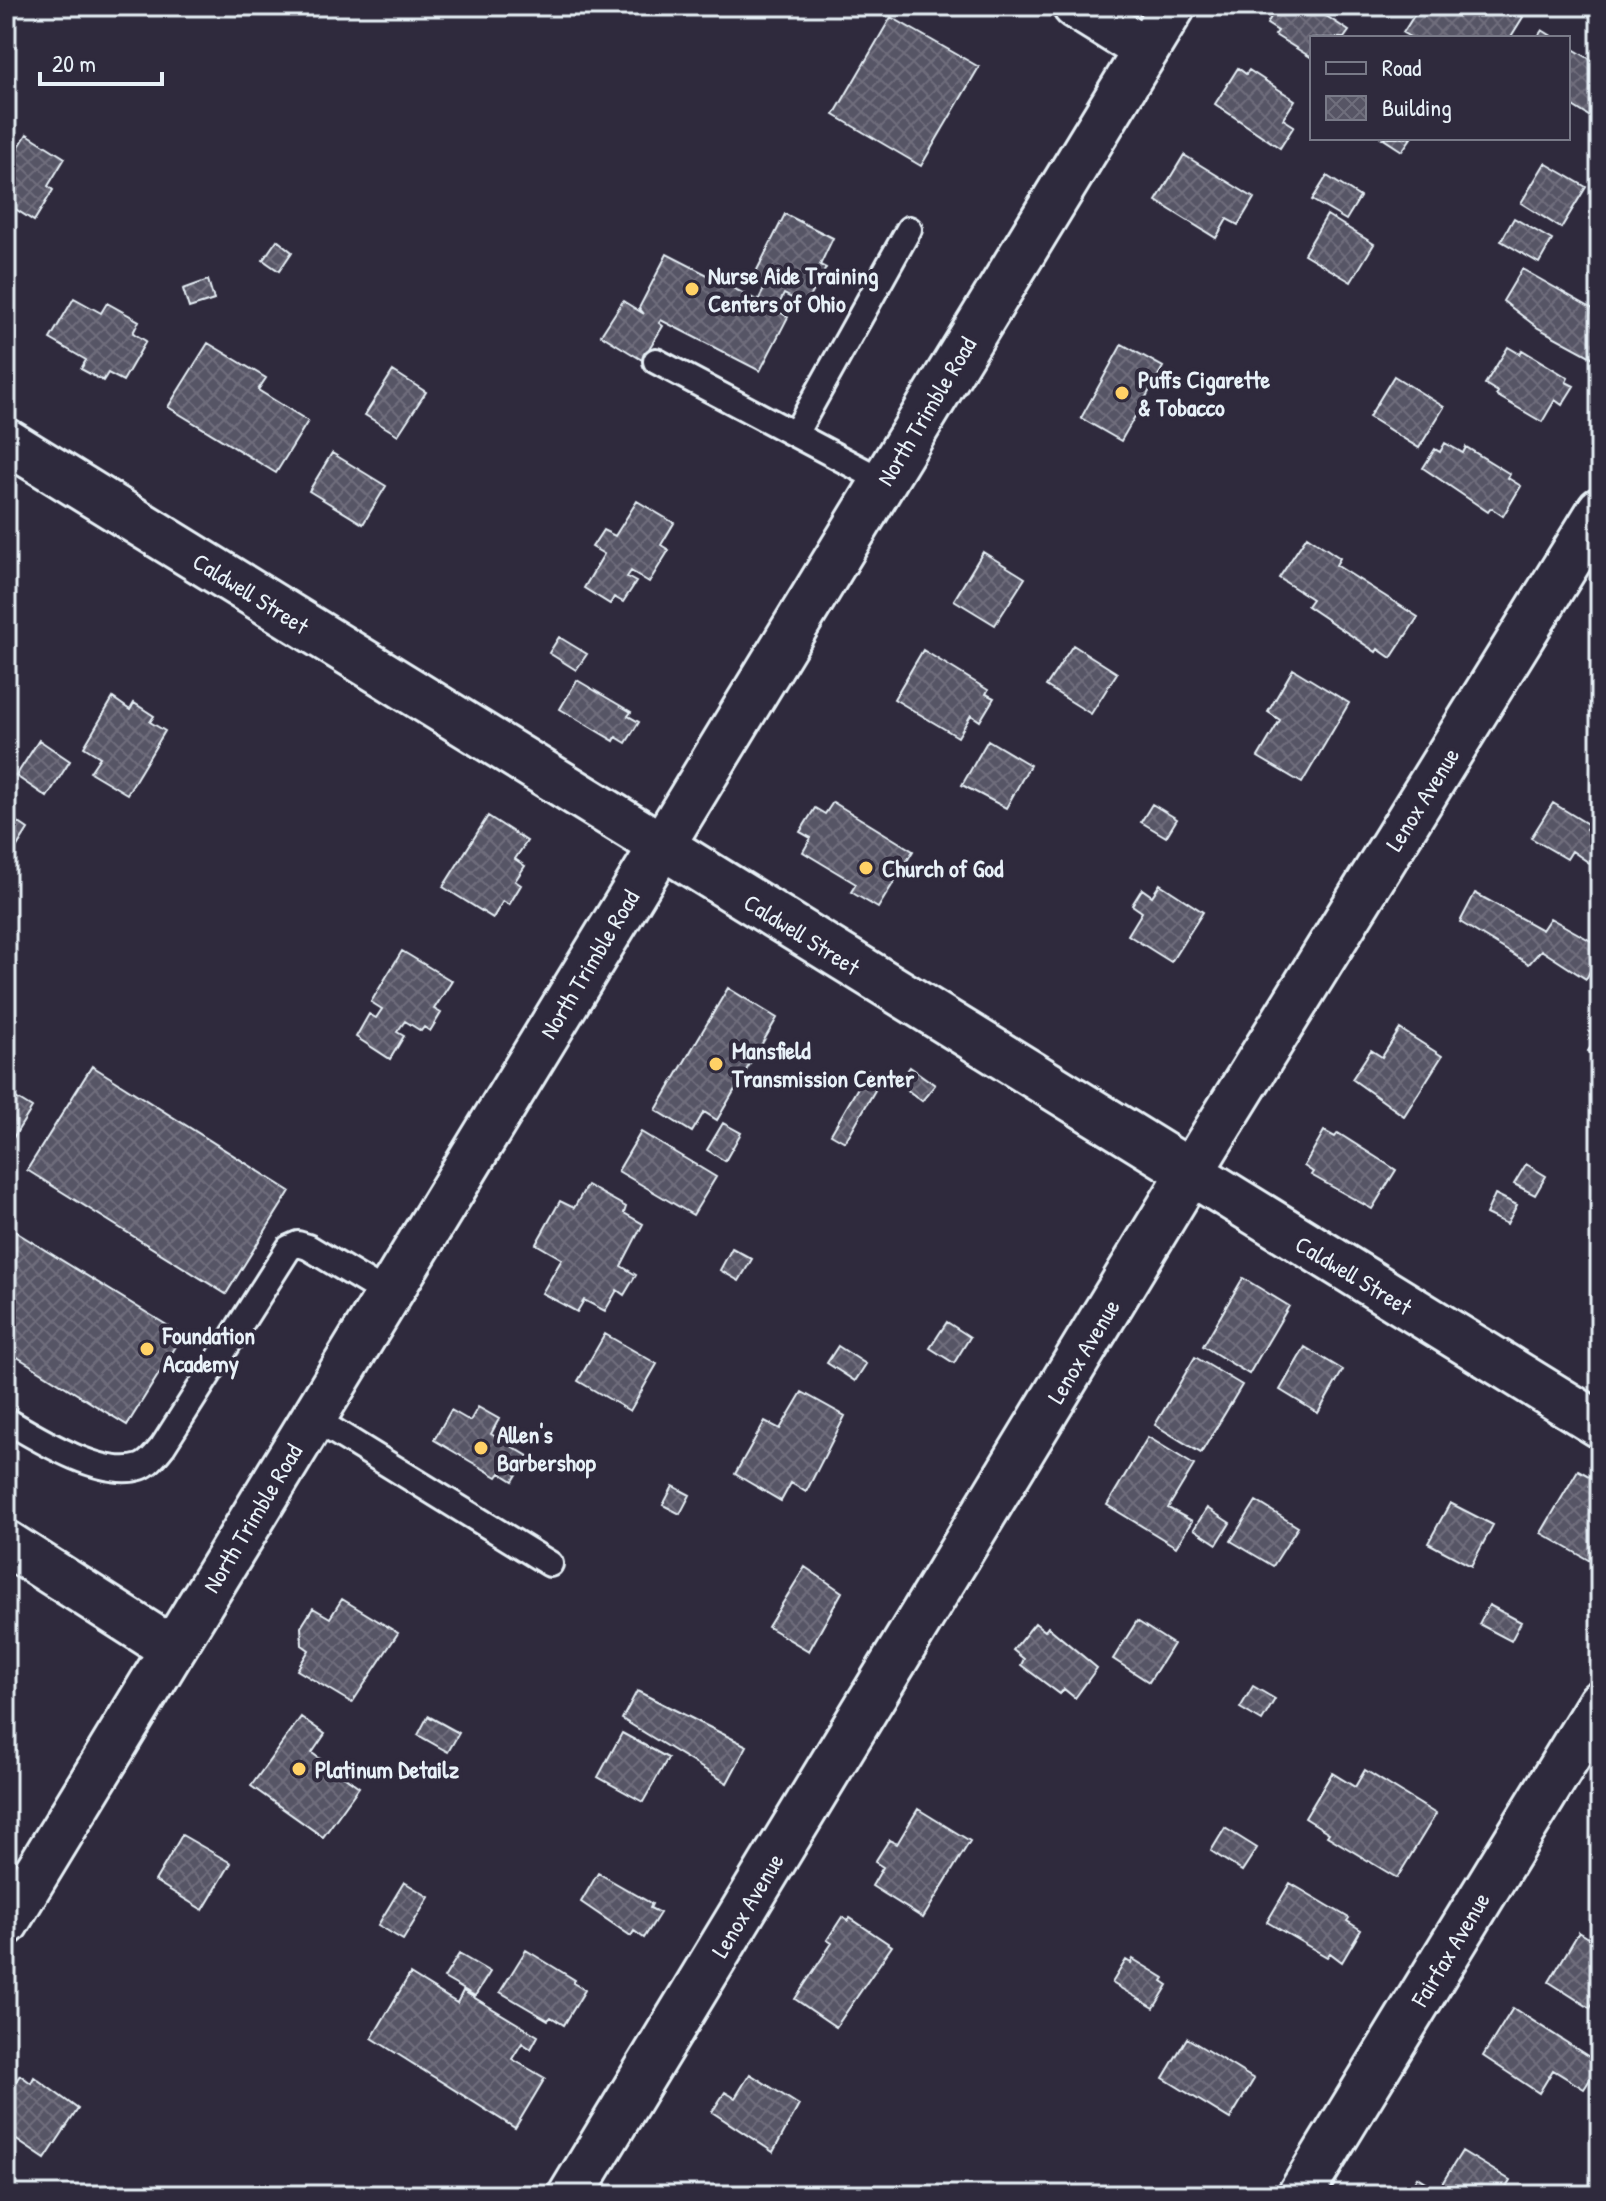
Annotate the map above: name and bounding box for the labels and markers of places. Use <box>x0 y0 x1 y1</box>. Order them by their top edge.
place label: Nurse Aide Training Centers of Ohio <box>708 259 879 319</box>
marker: Nurse Aide Training Centers of Ohio <box>683 280 701 298</box>
place label: Puffs Cigarette & Tobacco <box>1138 363 1270 423</box>
marker: Puffs Cigarette & Tobacco <box>1113 384 1131 402</box>
place label: Church of God <box>882 852 1004 884</box>
marker: Church of God <box>857 859 875 877</box>
place label: Mansfield Transmission Center <box>731 1034 915 1094</box>
marker: Mansfield Transmission Center <box>707 1055 725 1073</box>
place label: Foundation Academy <box>162 1319 255 1380</box>
marker: Foundation Academy <box>138 1340 156 1358</box>
place label: Allen's Barbershop <box>497 1418 596 1479</box>
marker: Allen's Barbershop <box>472 1439 490 1457</box>
place label: Platinum Detailz <box>315 1753 460 1785</box>
marker: Platinum Detailz <box>290 1760 308 1778</box>

